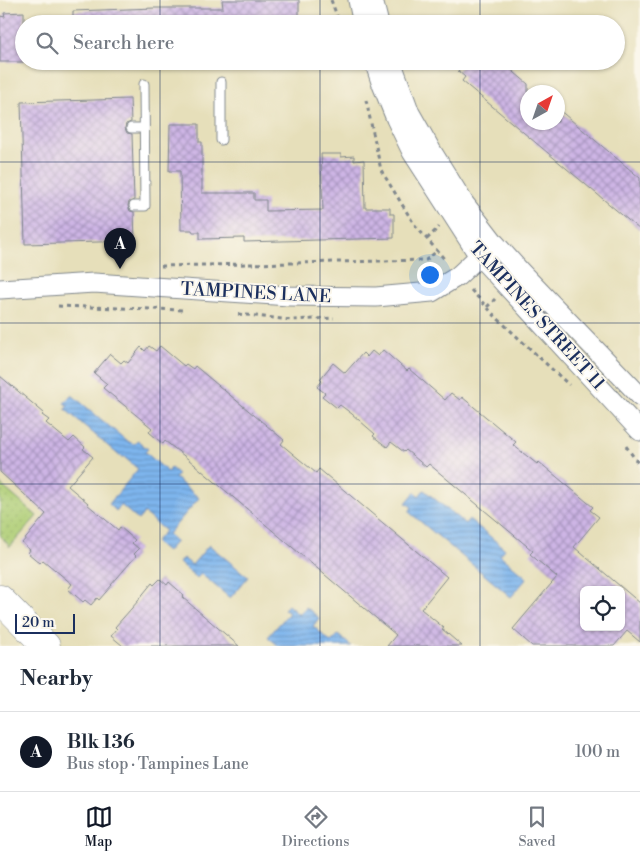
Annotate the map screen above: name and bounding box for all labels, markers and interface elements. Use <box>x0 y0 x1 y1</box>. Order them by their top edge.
search box <box>15 15 625 70</box>
icon: search <box>33 29 61 57</box>
text: Search here <box>73 31 174 55</box>
north arrow <box>520 85 565 130</box>
pin: A <box>104 228 136 269</box>
street label: TAMPINES STREET 11 <box>464 237 610 395</box>
your location <box>417 262 443 288</box>
street label: TAMPINES LANE <box>180 278 332 308</box>
map controls <box>580 586 625 631</box>
button: locate <box>580 586 625 631</box>
scale bar <box>15 611 75 634</box>
text: 20 m <box>22 614 54 632</box>
text: Nearby <box>20 666 93 692</box>
text: Blk 136 <box>67 730 135 754</box>
text: A <box>30 742 42 762</box>
text: 100 m <box>575 742 620 762</box>
text: Bus stop · Tampines Lane <box>67 754 249 774</box>
tab: Map <box>85 803 113 851</box>
tab: Directions <box>282 803 349 851</box>
tab: Saved <box>519 803 555 851</box>

